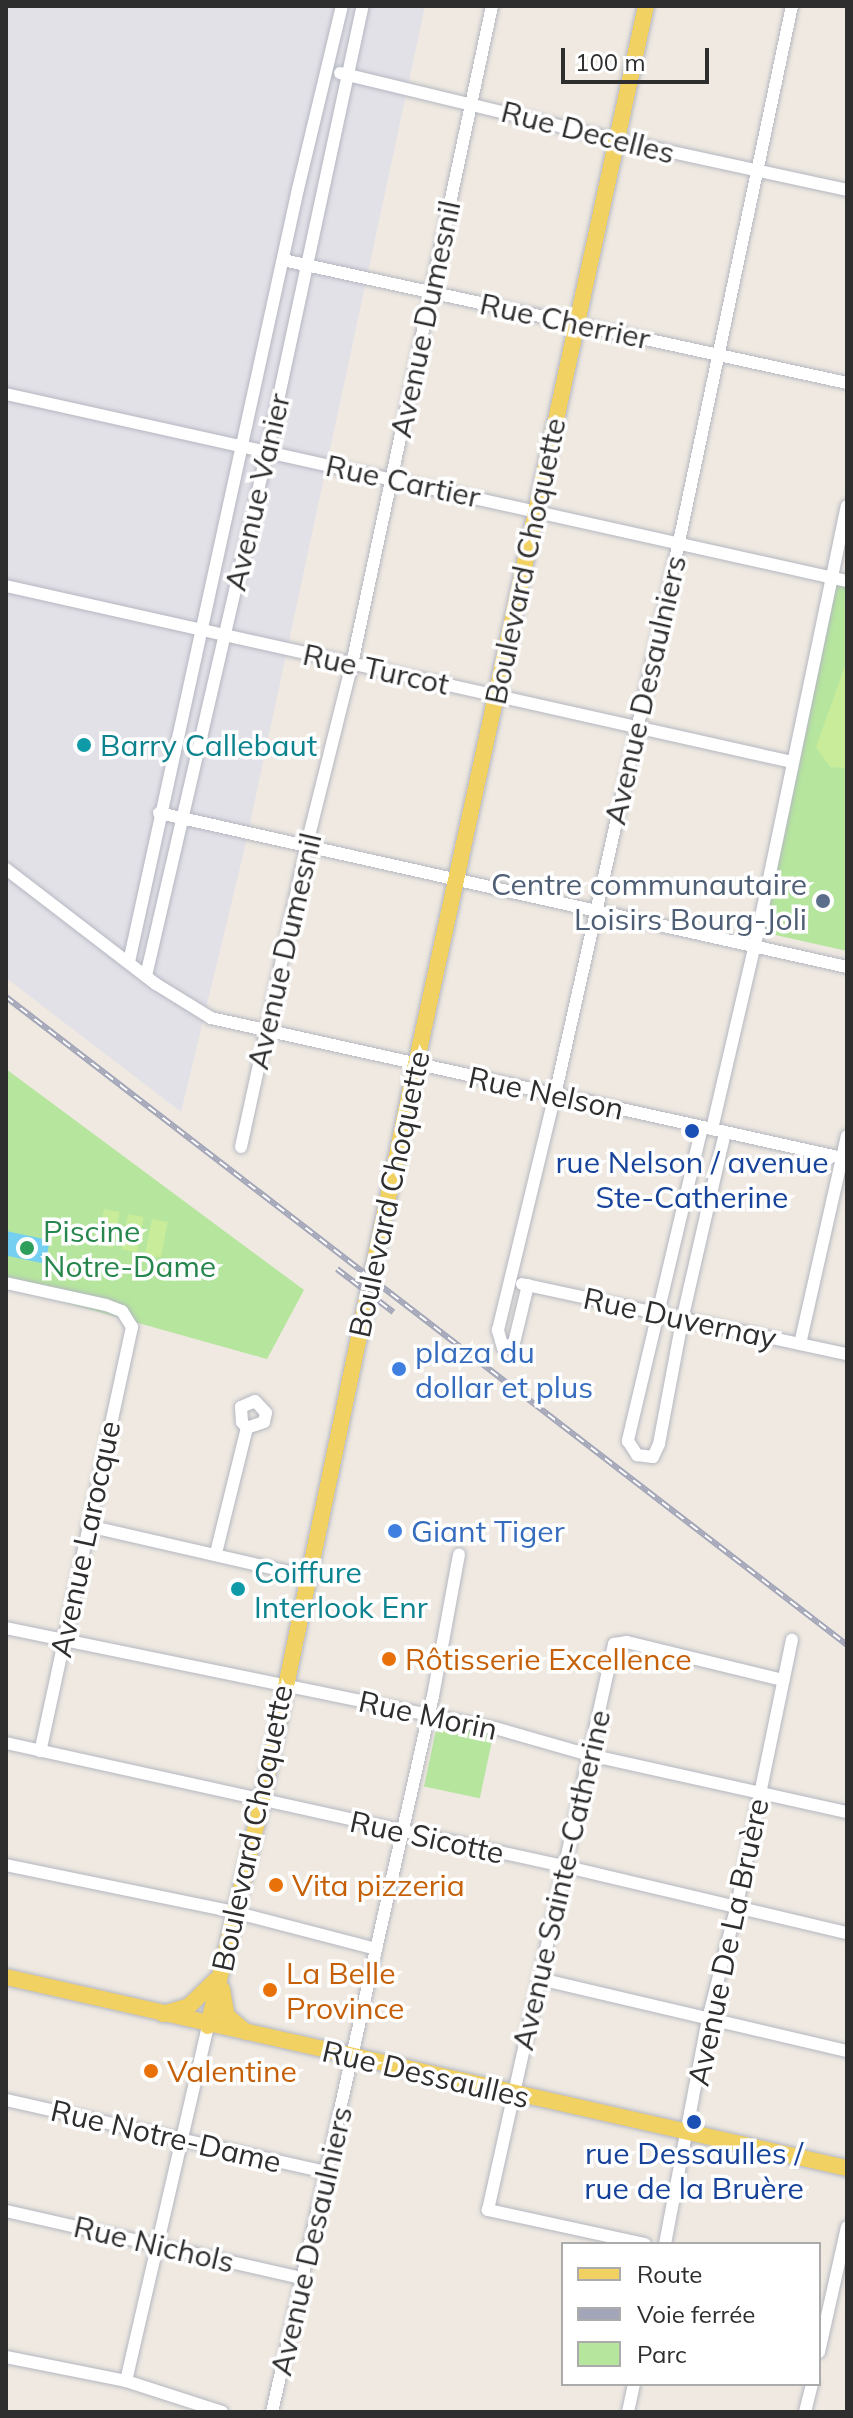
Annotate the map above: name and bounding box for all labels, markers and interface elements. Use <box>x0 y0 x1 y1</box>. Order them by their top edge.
scale bar <box>565 32 713 82</box>
text: 100 m <box>575 47 646 77</box>
street label: Rue Decelles <box>498 93 678 171</box>
street label: Avenue Dumesnil <box>382 197 468 441</box>
street label: Rue Cherrier <box>477 285 653 357</box>
street label: Avenue Vanier <box>217 390 297 594</box>
street label: Boulevard Choquette <box>477 415 573 707</box>
street label: Rue Cartier <box>323 447 483 515</box>
street label: Avenue Desaulniers <box>597 552 693 828</box>
street label: Rue Turcot <box>300 636 452 702</box>
place label: Barry Callebaut <box>100 727 317 763</box>
marker: Barry Callebaut <box>75 736 93 754</box>
street label: Avenue Dumesnil <box>239 829 329 1073</box>
place label: Centre communautaire Loisirs Bourg-Joli <box>491 866 807 936</box>
marker: Centre communautaire Loisirs Bourg-Joli <box>814 892 832 910</box>
street label: Boulevard Choquette <box>341 1048 437 1340</box>
street label: Rue Nelson <box>465 1059 627 1127</box>
marker: rue Nelson / avenue Ste-Catherine <box>683 1122 701 1140</box>
place label: rue Nelson / avenue Ste-Catherine <box>555 1144 829 1214</box>
place label: Piscine Notre-Dame <box>43 1213 216 1284</box>
marker: Piscine Notre-Dame <box>18 1239 36 1257</box>
street label: Rue Duvernay <box>580 1280 780 1356</box>
place label: plaza du dollar et plus <box>415 1334 593 1404</box>
marker: plaza du dollar et plus <box>390 1360 408 1378</box>
street label: Avenue Larocque <box>42 1418 128 1660</box>
place label: Giant Tiger <box>411 1513 565 1549</box>
marker: Giant Tiger <box>386 1522 404 1540</box>
place label: Coiffure Interlook Enr <box>254 1554 428 1624</box>
marker: Coiffure Interlook Enr <box>229 1580 247 1598</box>
place label: Rôtisserie Excellence <box>405 1641 692 1677</box>
marker: Rôtisserie Excellence <box>380 1650 398 1668</box>
street label: Boulevard Choquette <box>204 1682 300 1974</box>
street label: Rue Morin <box>355 1683 501 1747</box>
street label: Avenue Sainte-Catherine <box>504 1706 618 2054</box>
street label: Avenue De La Bruère <box>680 1795 776 2089</box>
street label: Rue Sicotte <box>347 1803 507 1871</box>
place label: Vita pizzeria <box>292 1867 465 1903</box>
marker: Vita pizzeria <box>267 1876 285 1894</box>
place label: La Belle Province <box>286 1955 404 2026</box>
marker: La Belle Province <box>261 1981 279 1999</box>
street label: Rue Dessaulles <box>319 2033 533 2115</box>
place label: Valentine <box>167 2053 297 2089</box>
marker: Valentine <box>142 2062 160 2080</box>
street label: Rue Notre-Dame <box>47 2092 285 2180</box>
street label: Avenue Desaulniers <box>263 2103 359 2379</box>
marker: rue Dessaulles / rue de la Bruère <box>685 2113 703 2131</box>
place label: rue Dessaulles / rue de la Bruère <box>584 2135 804 2206</box>
street label: Rue Nichols <box>70 2208 238 2280</box>
legend <box>561 2242 821 2386</box>
text: Route <box>637 2259 702 2289</box>
text: Voie ferrée <box>637 2299 755 2329</box>
text: Parc <box>637 2339 687 2369</box>

